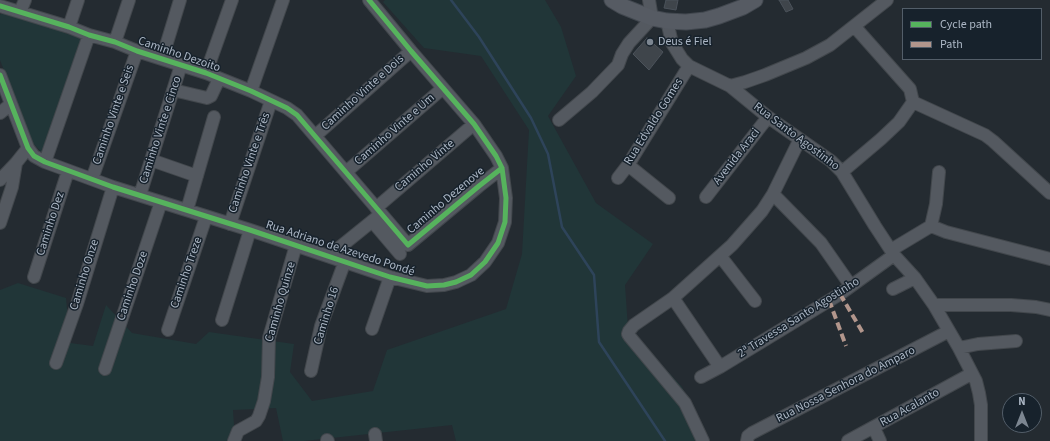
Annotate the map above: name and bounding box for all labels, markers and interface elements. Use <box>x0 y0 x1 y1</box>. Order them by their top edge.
legend <box>902 8 1042 60</box>
text: Cycle path <box>940 16 992 33</box>
street label: Caminho Dezoito <box>136 34 222 76</box>
place label: Deus é Fiel <box>658 35 712 49</box>
text: Path <box>940 36 963 53</box>
marker: Deus é Fiel <box>645 37 655 47</box>
street label: Caminho Vinte e Dois <box>319 52 407 134</box>
street label: Caminho Vinte e Seis <box>90 63 138 167</box>
street label: Caminho Vinte e Cinco <box>137 74 185 186</box>
street label: Rua Edvaldo Gomes <box>622 76 686 168</box>
street label: Caminho Vinte e Um <box>352 91 438 169</box>
street label: Rua Santo Agostinho <box>750 100 842 174</box>
street label: Caminho Vinte e Três <box>226 111 274 215</box>
street label: Avenida Araci <box>711 126 763 188</box>
street label: Caminho Vinte <box>392 137 458 195</box>
street label: Caminho Dezenove <box>404 164 488 238</box>
street label: Caminho Dez <box>34 190 68 258</box>
street label: Rua Adriano de Azevedo Pondé <box>264 218 416 280</box>
street label: Caminho Treze <box>168 235 206 311</box>
street label: Caminho Onze <box>67 238 103 312</box>
street label: Caminho Doze <box>114 249 152 323</box>
street label: Caminho Quinze <box>263 260 299 344</box>
street label: 2ª Travessa Santo Agostinho <box>736 275 862 361</box>
street label: Caminho 16 <box>311 285 343 347</box>
street label: Rua Nossa Senhora do Amparo <box>774 344 918 426</box>
street label: Rua Acalanto <box>878 386 942 430</box>
north arrow <box>1002 393 1042 433</box>
text: N <box>1018 394 1026 409</box>

